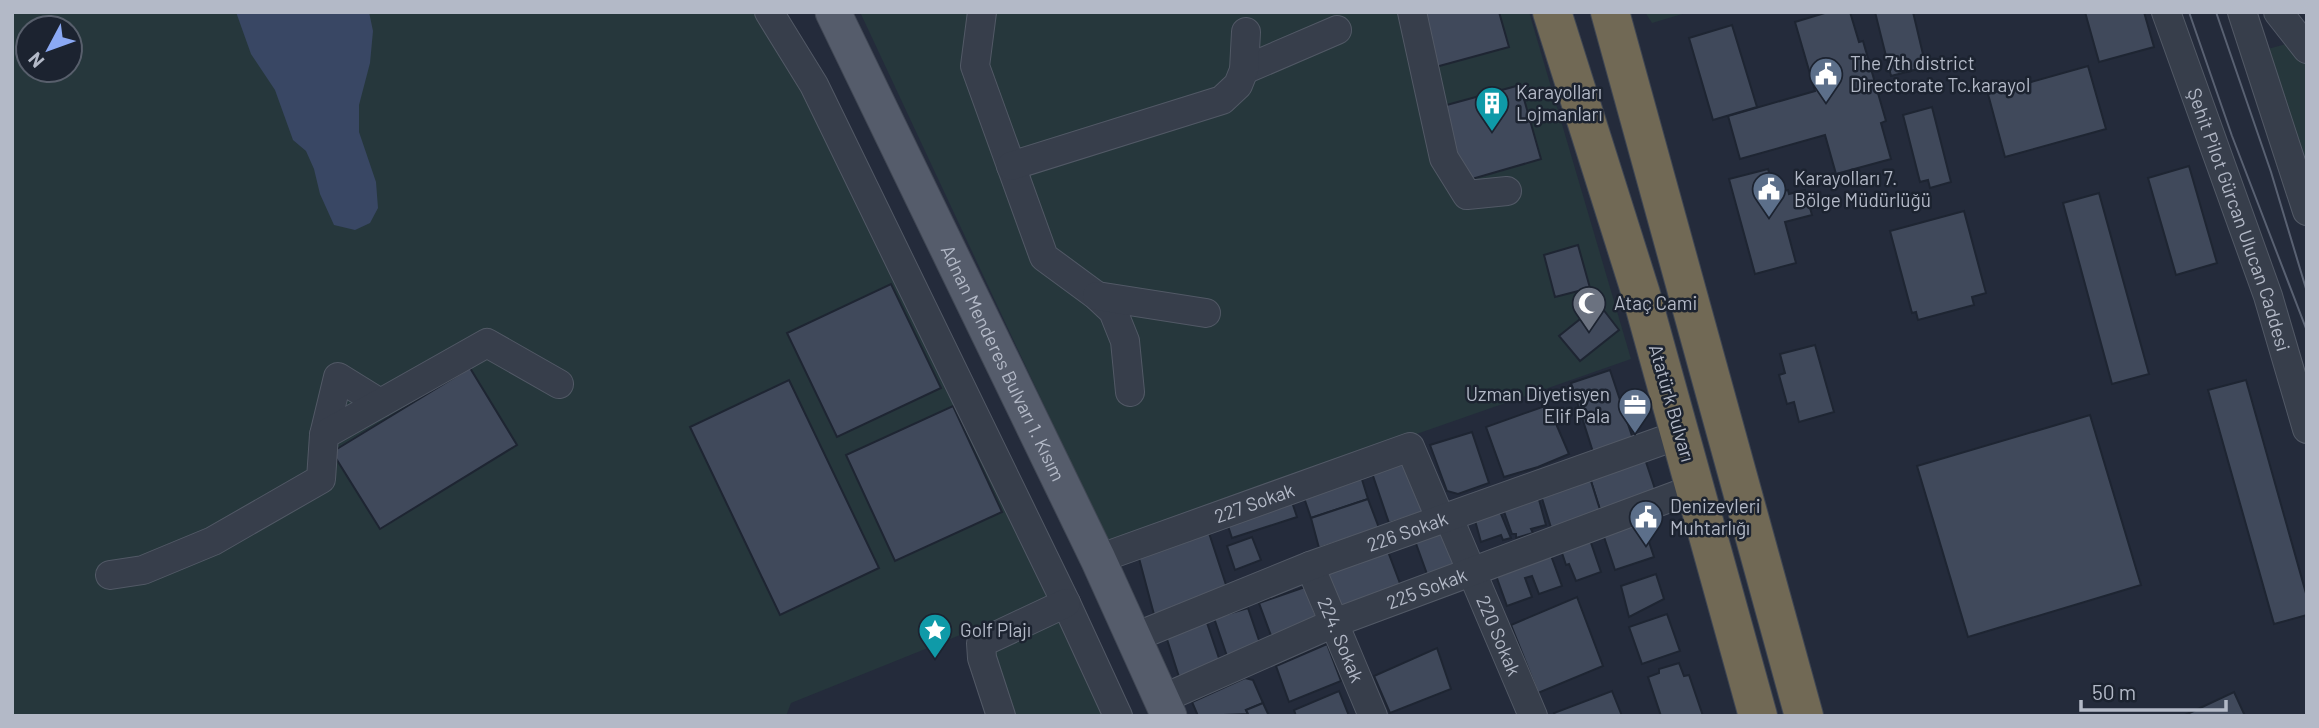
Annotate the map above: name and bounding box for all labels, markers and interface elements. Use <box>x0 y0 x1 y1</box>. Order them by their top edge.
north arrow <box>14 14 84 84</box>
text: N <box>23 48 49 73</box>
place label: The 7th district Directorate Tc.karayol <box>1850 51 2030 96</box>
public building icon: The 7th district Directorate Tc.karayol <box>1807 55 1845 104</box>
place label: Karayolları Lojmanları <box>1516 80 1603 125</box>
building icon: Karayolları Lojmanları <box>1473 84 1511 133</box>
street label: Şehit Pilot Gürcan Ulucan Caddesi <box>2183 84 2296 354</box>
place label: Karayolları 7. Bölge Müdürlüğü <box>1794 166 1931 211</box>
public building icon: Karayolları 7. Bölge Müdürlüğü <box>1750 170 1788 219</box>
street label: Adnan Menderes Bulvarı 1. Kısım <box>937 241 1070 485</box>
mosque icon: Ataç Cami <box>1570 284 1608 333</box>
place label: Ataç Cami <box>1614 291 1697 314</box>
street label: Atatürk Bulvarı <box>1645 342 1700 464</box>
place label: Uzman Diyetisyen Elif Pala <box>1466 382 1610 427</box>
office icon: Uzman Diyetisyen Elif Pala <box>1616 386 1654 435</box>
street label: 227 Sokak <box>1211 478 1297 527</box>
place label: Denizevleri Muhtarlığı <box>1670 494 1761 539</box>
public building icon: Denizevleri Muhtarlığı <box>1627 498 1665 547</box>
street label: 226 Sokak <box>1364 506 1450 556</box>
street label: 225 Sokak <box>1383 562 1470 613</box>
street label: 220 Sokak <box>1472 592 1527 679</box>
street label: 224. Sokak <box>1313 594 1369 686</box>
place icon: Golf Plajı <box>916 611 954 660</box>
place label: Golf Plajı <box>960 618 1031 641</box>
scale bar <box>2081 668 2226 712</box>
text: 50 m <box>2092 679 2136 704</box>

